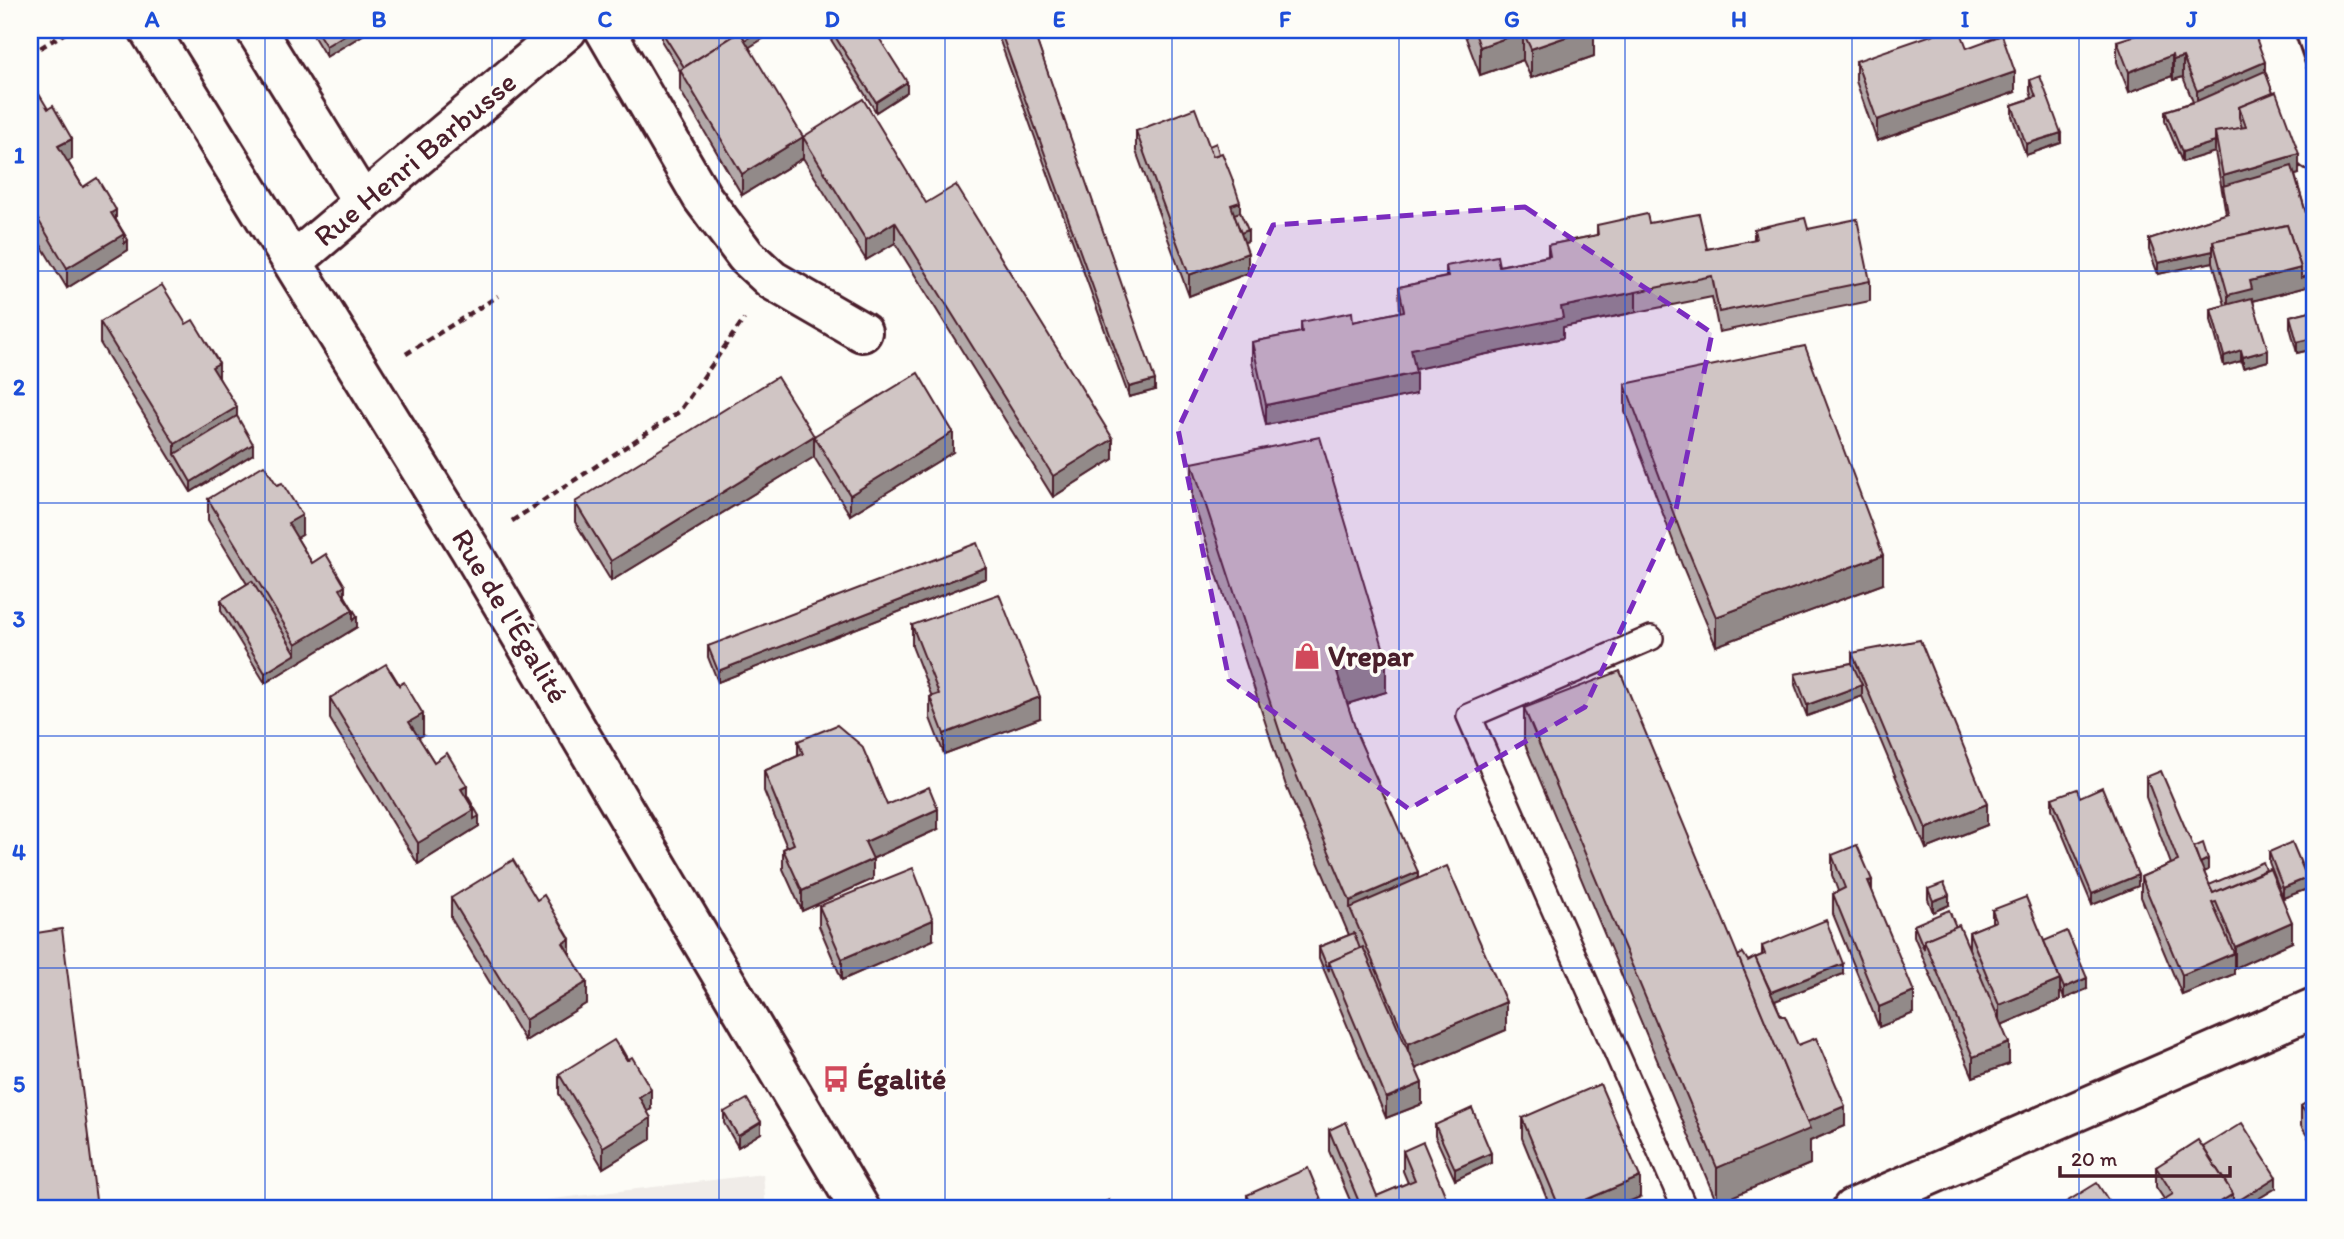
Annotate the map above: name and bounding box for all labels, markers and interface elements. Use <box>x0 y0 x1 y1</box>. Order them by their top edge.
text: A <box>144 5 160 33</box>
text: B <box>372 5 387 33</box>
text: C <box>598 5 613 33</box>
text: D <box>824 5 840 33</box>
text: E <box>1053 5 1066 33</box>
text: F <box>1279 5 1292 33</box>
text: G <box>1504 5 1520 33</box>
text: H <box>1731 5 1747 33</box>
text: I <box>1961 5 1970 33</box>
text: J <box>2185 5 2198 33</box>
street label: Rue Henri Barbusse <box>306 63 524 254</box>
text: 1 <box>14 141 25 169</box>
text: 2 <box>13 373 26 401</box>
street label: Rue de l'Égalité <box>444 522 577 710</box>
text: 3 <box>13 605 26 633</box>
place label: Vrepar <box>1328 637 1414 674</box>
shop icon: Vrepar <box>1292 641 1322 671</box>
text: 4 <box>12 838 26 866</box>
place label: Égalité <box>857 1060 946 1097</box>
bus stop icon: Égalité <box>821 1064 851 1094</box>
text: 5 <box>13 1070 25 1098</box>
scale bar <box>2060 1134 2230 1178</box>
text: 20 m <box>2071 1146 2118 1171</box>

